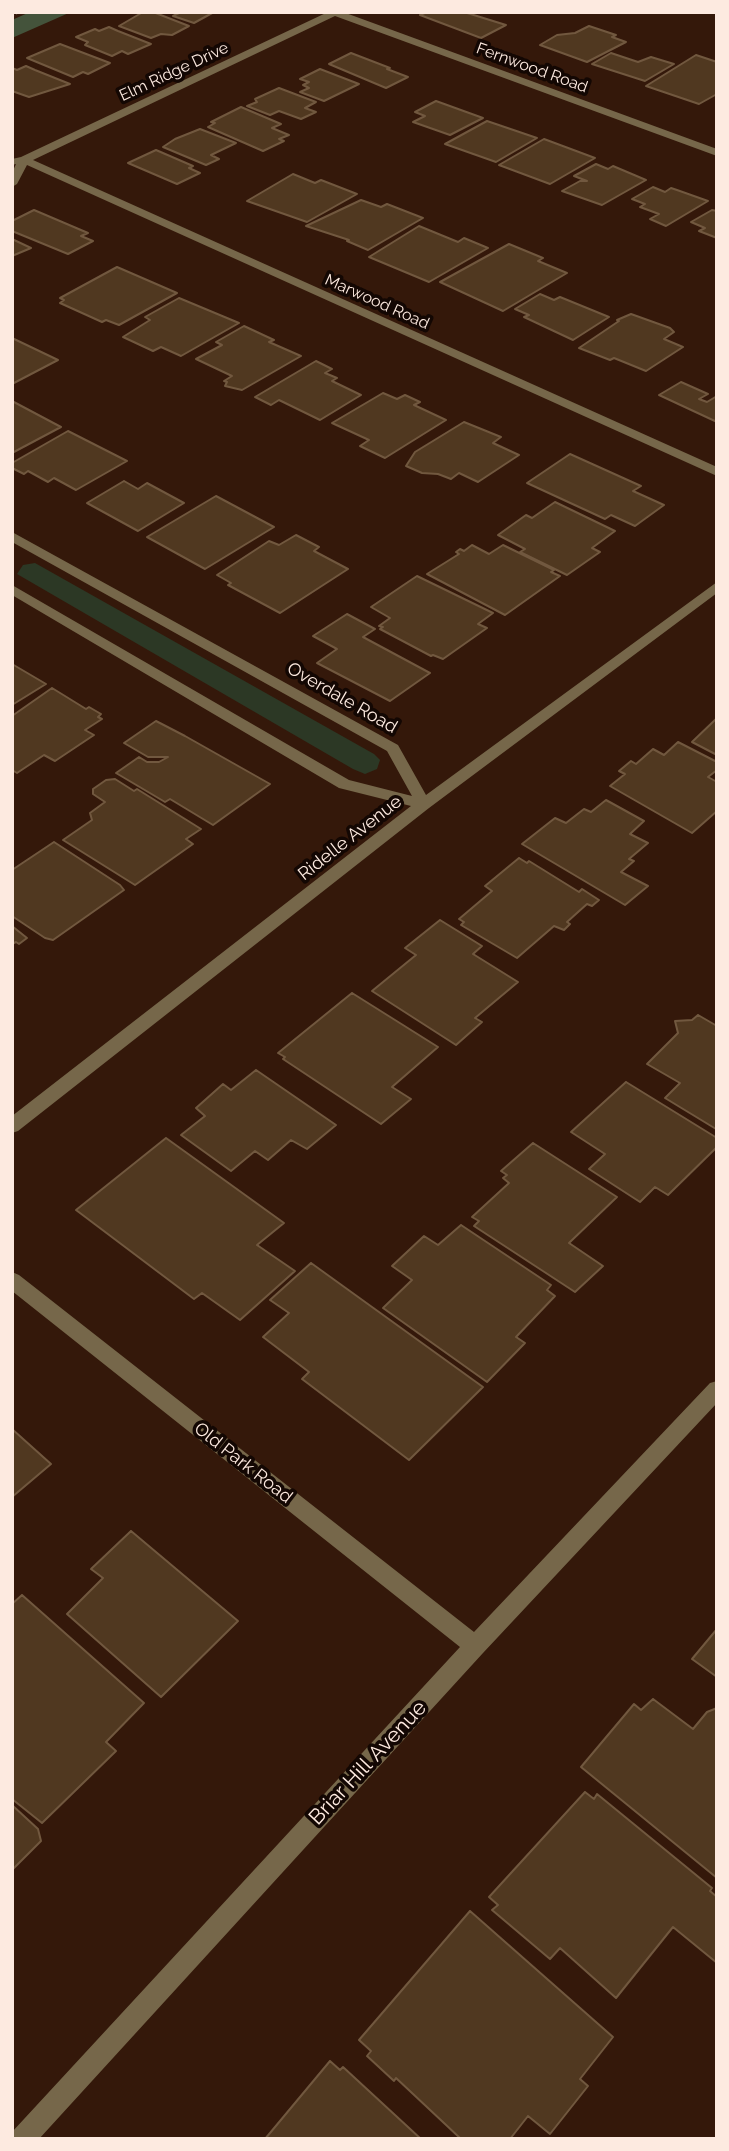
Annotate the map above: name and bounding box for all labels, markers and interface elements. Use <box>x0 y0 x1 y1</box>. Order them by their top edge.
street label: Elm Ridge Drive <box>116 38 232 106</box>
street label: Fernwood Road <box>474 39 590 97</box>
street label: Marwood Road <box>322 270 432 334</box>
street label: Overdale Road <box>283 658 401 738</box>
street label: Ridelle Avenue <box>294 791 406 885</box>
street label: Old Park Road <box>190 1418 296 1508</box>
street label: Briar Hill Avenue <box>304 1696 432 1830</box>

